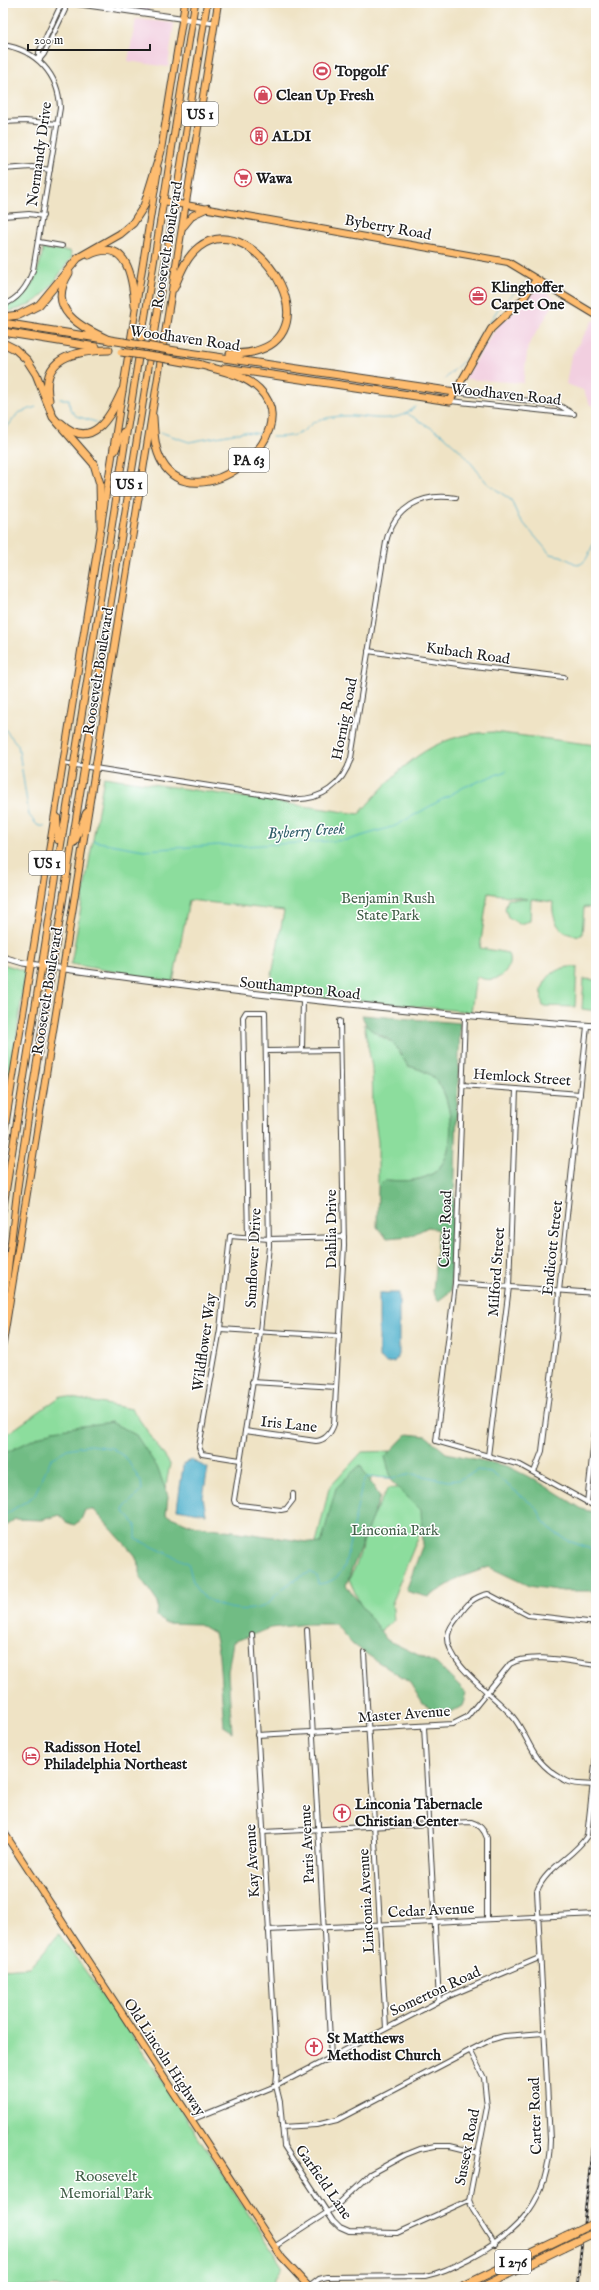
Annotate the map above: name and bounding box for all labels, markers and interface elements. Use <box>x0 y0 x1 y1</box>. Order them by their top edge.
scale bar <box>28 26 150 52</box>
text: 200 m <box>34 33 63 48</box>
sports icon: Topgolf <box>312 61 332 81</box>
place label: Topgolf <box>334 62 389 81</box>
shop icon: Clean Up Fresh <box>253 85 273 105</box>
place label: Clean Up Fresh <box>276 86 375 105</box>
street label: Normandy Drive <box>23 100 56 208</box>
road number: US 1 <box>182 102 218 126</box>
building icon: ALDI <box>249 126 269 146</box>
place label: ALDI <box>271 127 312 146</box>
supermarket icon: Wawa <box>233 168 253 188</box>
place label: Wawa <box>255 169 292 188</box>
street label: Roosevelt Boulevard <box>148 179 187 310</box>
street label: Byberry Road <box>343 211 434 245</box>
place label: Klinghoffer Carpet One <box>491 278 565 314</box>
office icon: Klinghoffer Carpet One <box>468 286 488 306</box>
street label: Woodhaven Road <box>129 321 242 356</box>
street label: Woodhaven Road <box>450 379 563 410</box>
road number: PA 63 <box>229 448 269 472</box>
road number: US 1 <box>111 472 147 496</box>
street label: Roosevelt Boulevard <box>79 605 118 736</box>
street label: Kubach Road <box>425 638 512 669</box>
street label: Hornig Road <box>327 675 362 762</box>
water label: Byberry Creek <box>267 819 346 845</box>
road number: US 1 <box>29 851 65 875</box>
park label: Benjamin Rush State Park <box>341 889 435 925</box>
street label: Roosevelt Boulevard <box>28 925 67 1056</box>
street label: Southampton Road <box>239 973 362 1004</box>
street label: Hemlock Street <box>472 1065 572 1090</box>
street label: Dahlia Drive <box>322 1189 341 1269</box>
street label: Carter Road <box>435 1189 456 1268</box>
street label: Endicott Street <box>538 1199 567 1297</box>
street label: Sunflower Drive <box>241 1208 266 1308</box>
street label: Milford Street <box>484 1227 509 1317</box>
street label: Wildflower Way <box>188 1291 221 1392</box>
street label: Iris Lane <box>260 1412 318 1437</box>
park label: Linconia Park <box>351 1521 440 1540</box>
street label: Master Avenue <box>357 1702 451 1727</box>
place label: Radisson Hotel Philadelphia Northeast <box>44 1738 188 1774</box>
hotel icon: Radisson Hotel Philadelphia Northeast <box>21 1746 41 1766</box>
place label: Linconia Tabernacle Christian Center <box>355 1795 483 1831</box>
church icon: Linconia Tabernacle Christian Center <box>332 1803 352 1823</box>
street label: Paris Avenue <box>296 1804 319 1884</box>
street label: Kay Avenue <box>241 1824 264 1898</box>
street label: Linconia Avenue <box>354 1848 379 1954</box>
street label: Cedar Avenue <box>387 1899 475 1922</box>
street label: Somerton Road <box>387 1962 485 2021</box>
street label: Old Lincoln Highway <box>119 1995 210 2120</box>
place label: St Matthews Methodist Church <box>327 2029 442 2065</box>
church icon: St Matthews Methodist Church <box>304 2037 324 2057</box>
street label: Carter Road <box>525 2076 546 2155</box>
street label: Sussex Road <box>451 2106 484 2187</box>
street label: Garfield Lane <box>291 2141 356 2223</box>
park label: Roosevelt Memorial Park <box>60 2167 153 2203</box>
road number: I 276 <box>495 2250 531 2274</box>

